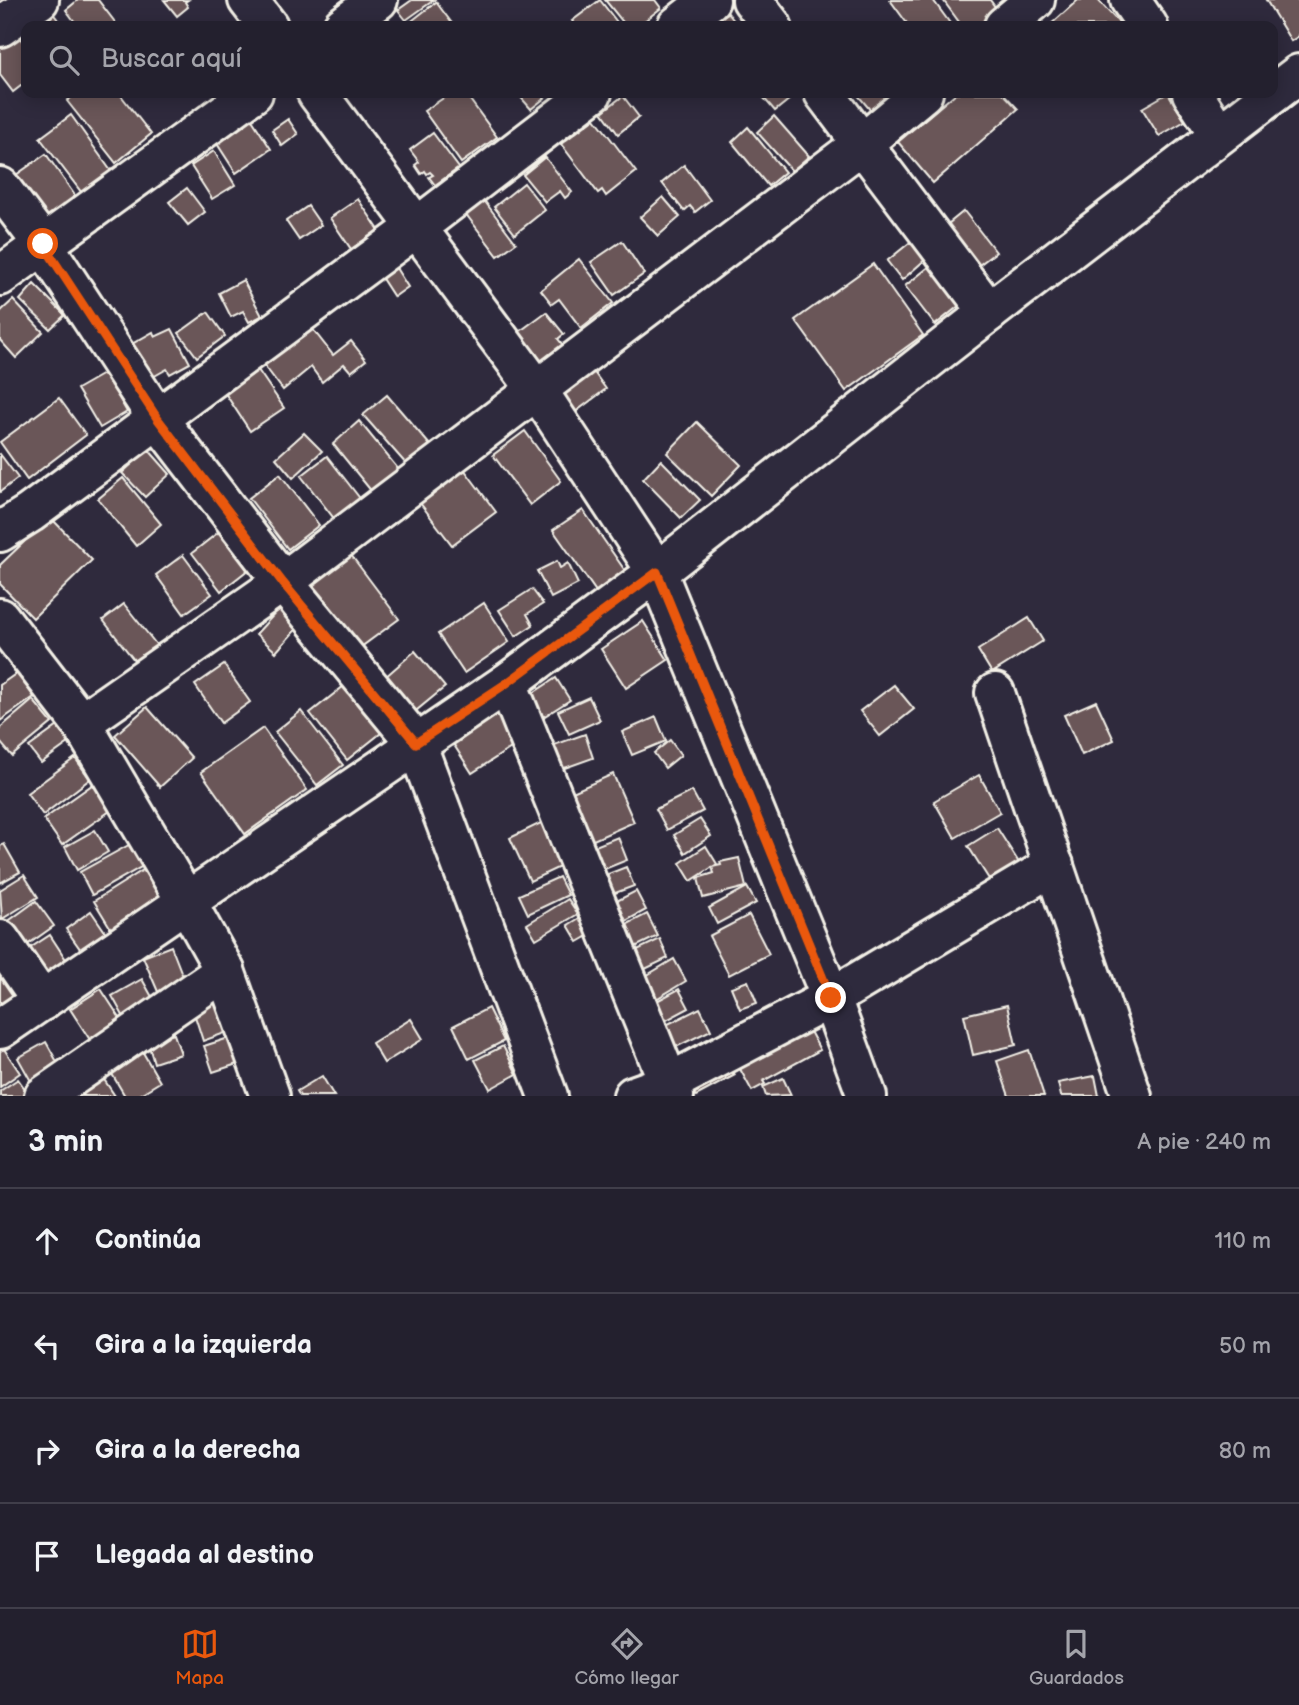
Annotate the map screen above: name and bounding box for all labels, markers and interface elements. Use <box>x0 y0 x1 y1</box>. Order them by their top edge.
search box <box>21 21 1278 98</box>
icon: search <box>45 41 83 79</box>
text: Buscar aquí <box>101 44 242 75</box>
route start <box>27 228 58 259</box>
route end <box>815 982 846 1013</box>
text: 3 min <box>28 1124 103 1160</box>
text: A pie · 240 m <box>1137 1128 1271 1156</box>
icon: ahead <box>28 1222 66 1260</box>
text: Continúa <box>95 1225 202 1256</box>
text: 110 m <box>1214 1227 1271 1255</box>
icon: left <box>28 1327 66 1365</box>
text: Gira a la izquierda <box>95 1330 312 1361</box>
text: 50 m <box>1219 1332 1271 1360</box>
icon: right <box>28 1432 66 1470</box>
text: Gira a la derecha <box>95 1435 301 1466</box>
text: 80 m <box>1219 1437 1271 1465</box>
icon: arrive <box>28 1537 66 1575</box>
text: Llegada al destino <box>95 1540 314 1571</box>
tab: Mapa <box>175 1625 224 1690</box>
tab: Cómo llegar <box>574 1625 679 1690</box>
tab: Guardados <box>1029 1625 1124 1690</box>

